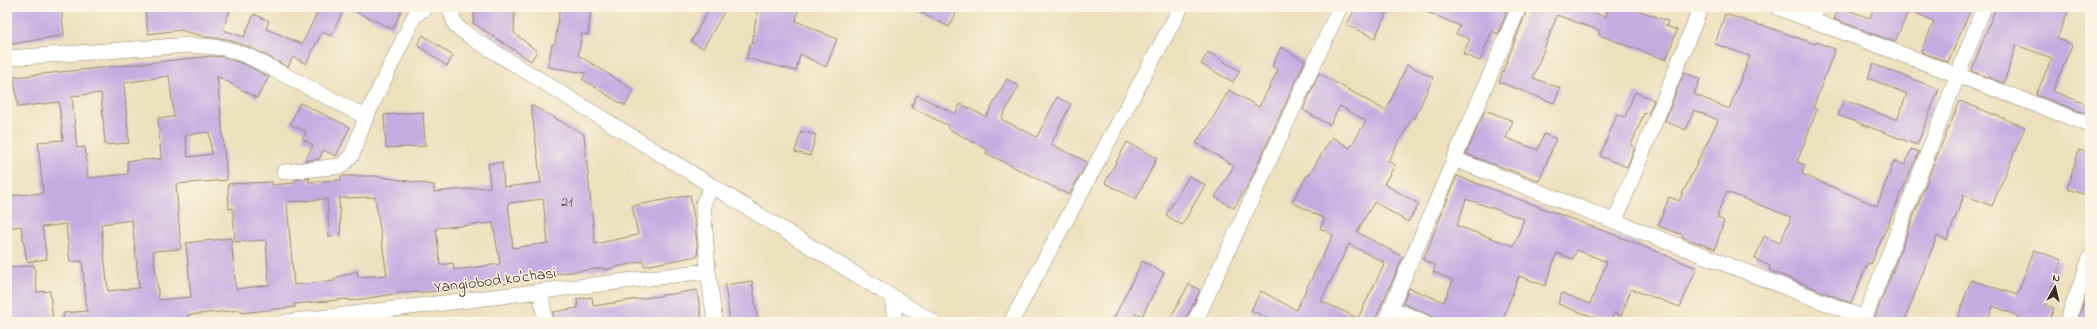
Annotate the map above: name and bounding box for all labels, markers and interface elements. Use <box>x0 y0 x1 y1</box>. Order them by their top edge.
house number: 21 <box>561 192 573 213</box>
street label: Yangiobod ko'chasi <box>433 262 558 300</box>
north arrow <box>2035 267 2075 307</box>
text: N <box>2051 270 2061 287</box>

